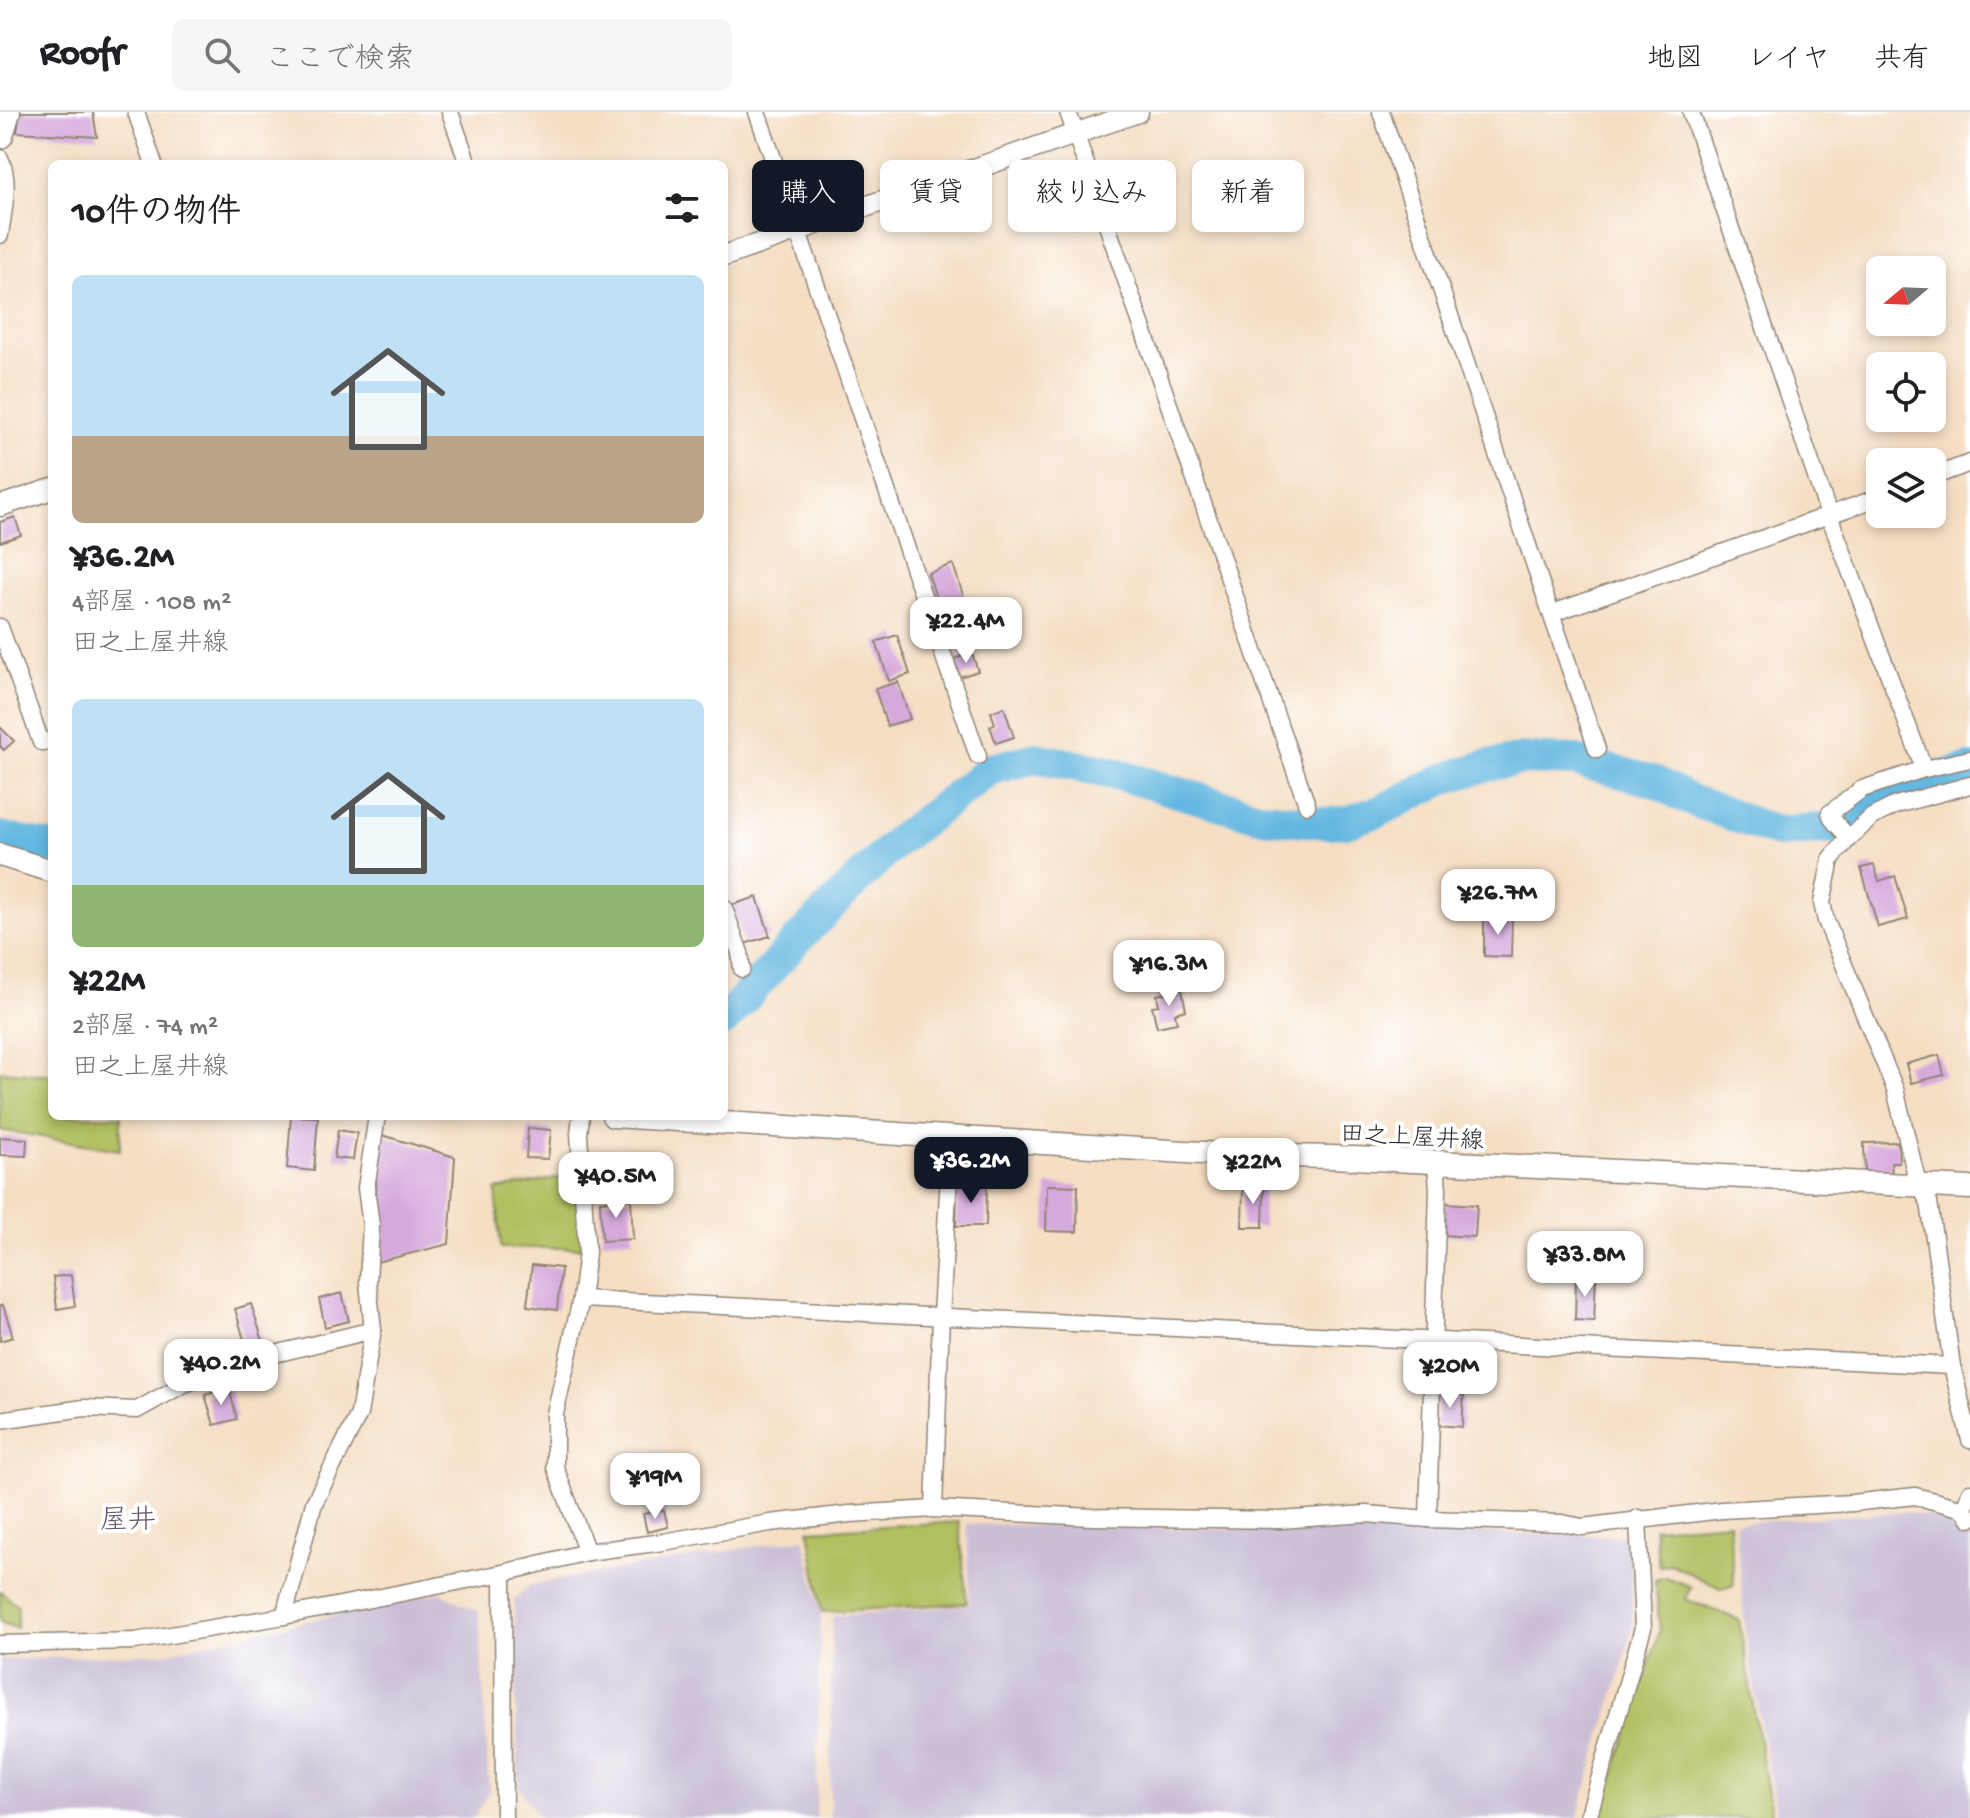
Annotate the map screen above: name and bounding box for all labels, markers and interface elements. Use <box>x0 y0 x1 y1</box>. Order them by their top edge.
search box <box>172 19 732 91</box>
text: Roofr <box>40 33 124 77</box>
icon: search <box>200 33 244 77</box>
text: ここで検索 <box>264 44 414 79</box>
text: 地図 <box>1647 44 1703 77</box>
text: レイヤ <box>1747 44 1830 77</box>
text: 共有 <box>1874 44 1930 77</box>
chip: 購入 <box>752 160 864 232</box>
chip: 賃貸 <box>880 160 992 232</box>
chip: 絞り込み <box>1008 160 1176 232</box>
chip: 新着 <box>1192 160 1304 232</box>
icon: filters <box>660 186 704 230</box>
text: 10件の物件 <box>72 195 241 235</box>
north arrow <box>1866 256 1946 336</box>
map controls <box>1866 256 1946 528</box>
icon: home <box>316 327 460 471</box>
button: locate <box>1866 352 1946 432</box>
button: layers <box>1866 448 1946 528</box>
text: ¥36.2M <box>72 539 174 579</box>
text: 4部屋 · 108 m² <box>72 589 231 620</box>
pin: ¥22.4M <box>901 597 1031 665</box>
text: ¥22.4M <box>928 607 1004 638</box>
text: 田之上屋井線 <box>72 630 228 661</box>
icon: home <box>316 751 460 895</box>
pin: ¥26.7M <box>1433 869 1563 937</box>
text: ¥26.7M <box>1459 879 1537 910</box>
pin: ¥16.3M <box>1104 940 1234 1008</box>
text: ¥16.3M <box>1131 950 1207 981</box>
text: ¥22M <box>72 963 145 1003</box>
text: 2部屋 · 74 m² <box>72 1013 218 1044</box>
text: 田之上屋井線 <box>72 1054 228 1085</box>
street label: 田之上屋井線 <box>1339 1120 1485 1158</box>
pin: ¥36.2M <box>906 1137 1036 1205</box>
pin: ¥22M <box>1206 1138 1300 1206</box>
text: ¥36.2M <box>932 1147 1010 1178</box>
text: ¥22M <box>1225 1148 1281 1179</box>
pin: ¥40.5M <box>551 1152 681 1220</box>
text: ¥40.5M <box>576 1162 656 1193</box>
pin: ¥33.8M <box>1520 1231 1650 1299</box>
text: ¥33.8M <box>1545 1241 1625 1272</box>
pin: ¥40.2M <box>156 1339 286 1407</box>
pin: ¥20M <box>1403 1342 1497 1410</box>
text: ¥40.2M <box>182 1349 260 1380</box>
text: ¥20M <box>1421 1352 1479 1383</box>
pin: ¥19M <box>608 1453 702 1521</box>
text: ¥19M <box>628 1463 682 1494</box>
district label: 屋井 <box>100 1505 156 1539</box>

